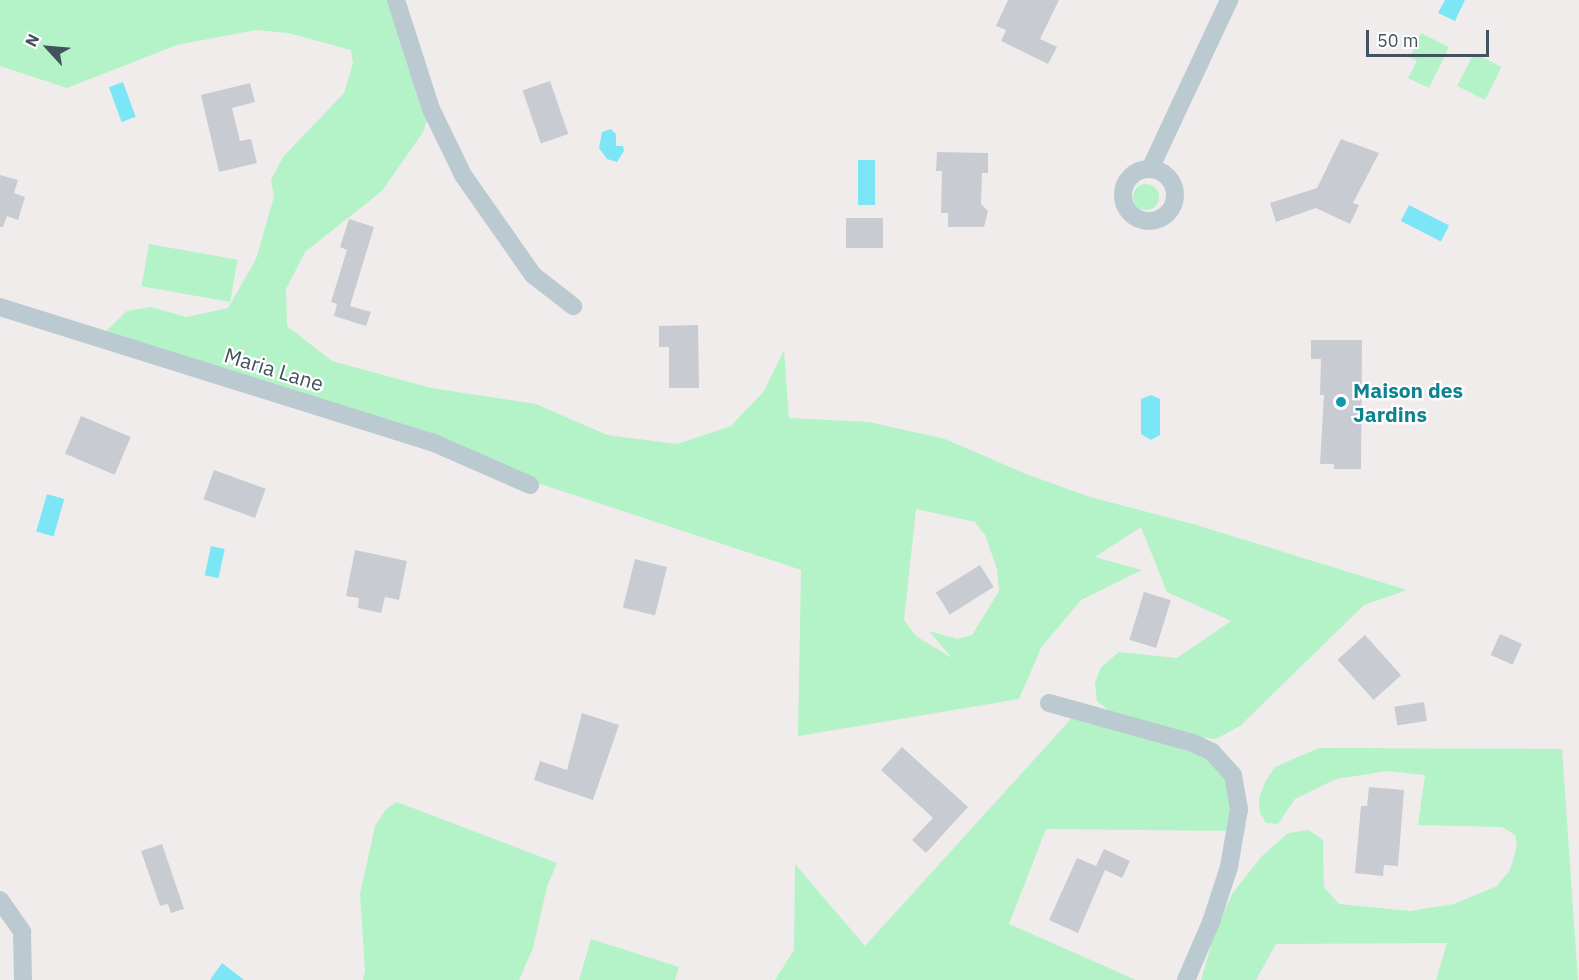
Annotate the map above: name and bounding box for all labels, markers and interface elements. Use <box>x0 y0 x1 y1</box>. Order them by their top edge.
north arrow <box>18 18 78 78</box>
scale bar <box>1369 18 1492 56</box>
text: 50 m <box>1377 29 1419 52</box>
text: N <box>20 31 43 50</box>
street label: Maria Lane <box>221 342 327 396</box>
place label: Maison des Jardins <box>1353 377 1463 427</box>
marker: Maison des Jardins <box>1334 395 1348 409</box>

